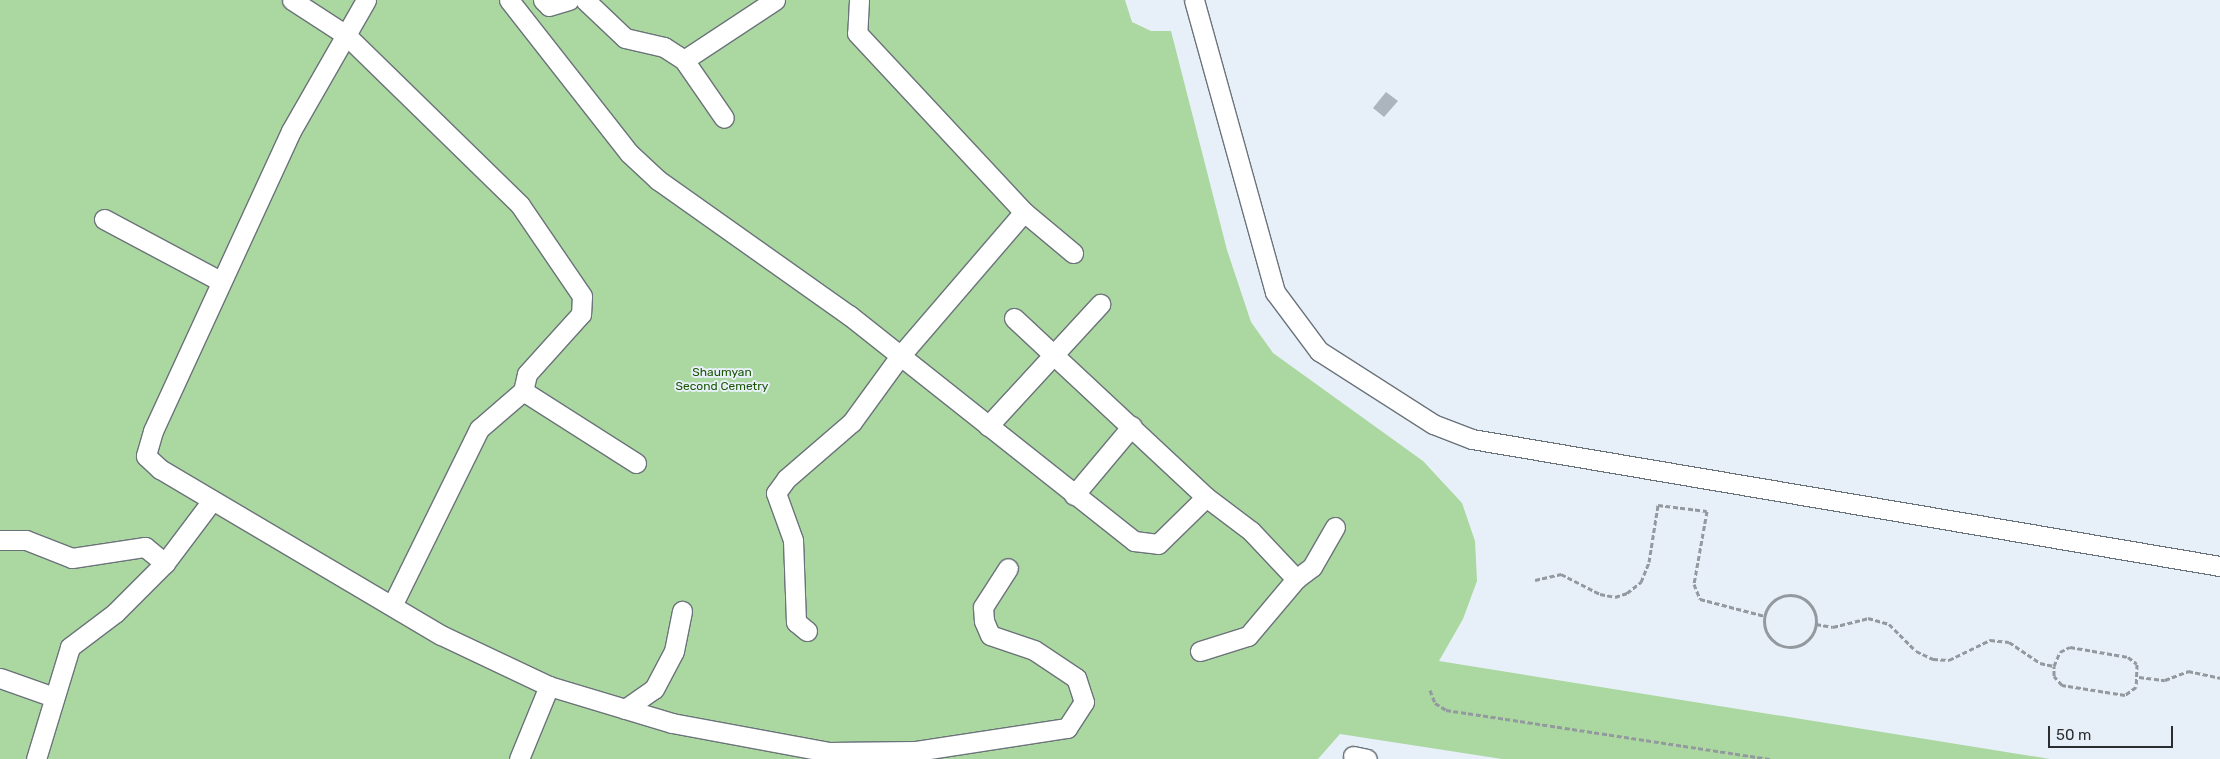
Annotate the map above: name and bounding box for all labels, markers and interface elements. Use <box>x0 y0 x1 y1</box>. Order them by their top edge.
park label: Shaumyan Second Cemetry <box>676 366 768 394</box>
scale bar <box>2050 716 2175 748</box>
text: 50 m <box>2056 726 2091 744</box>

